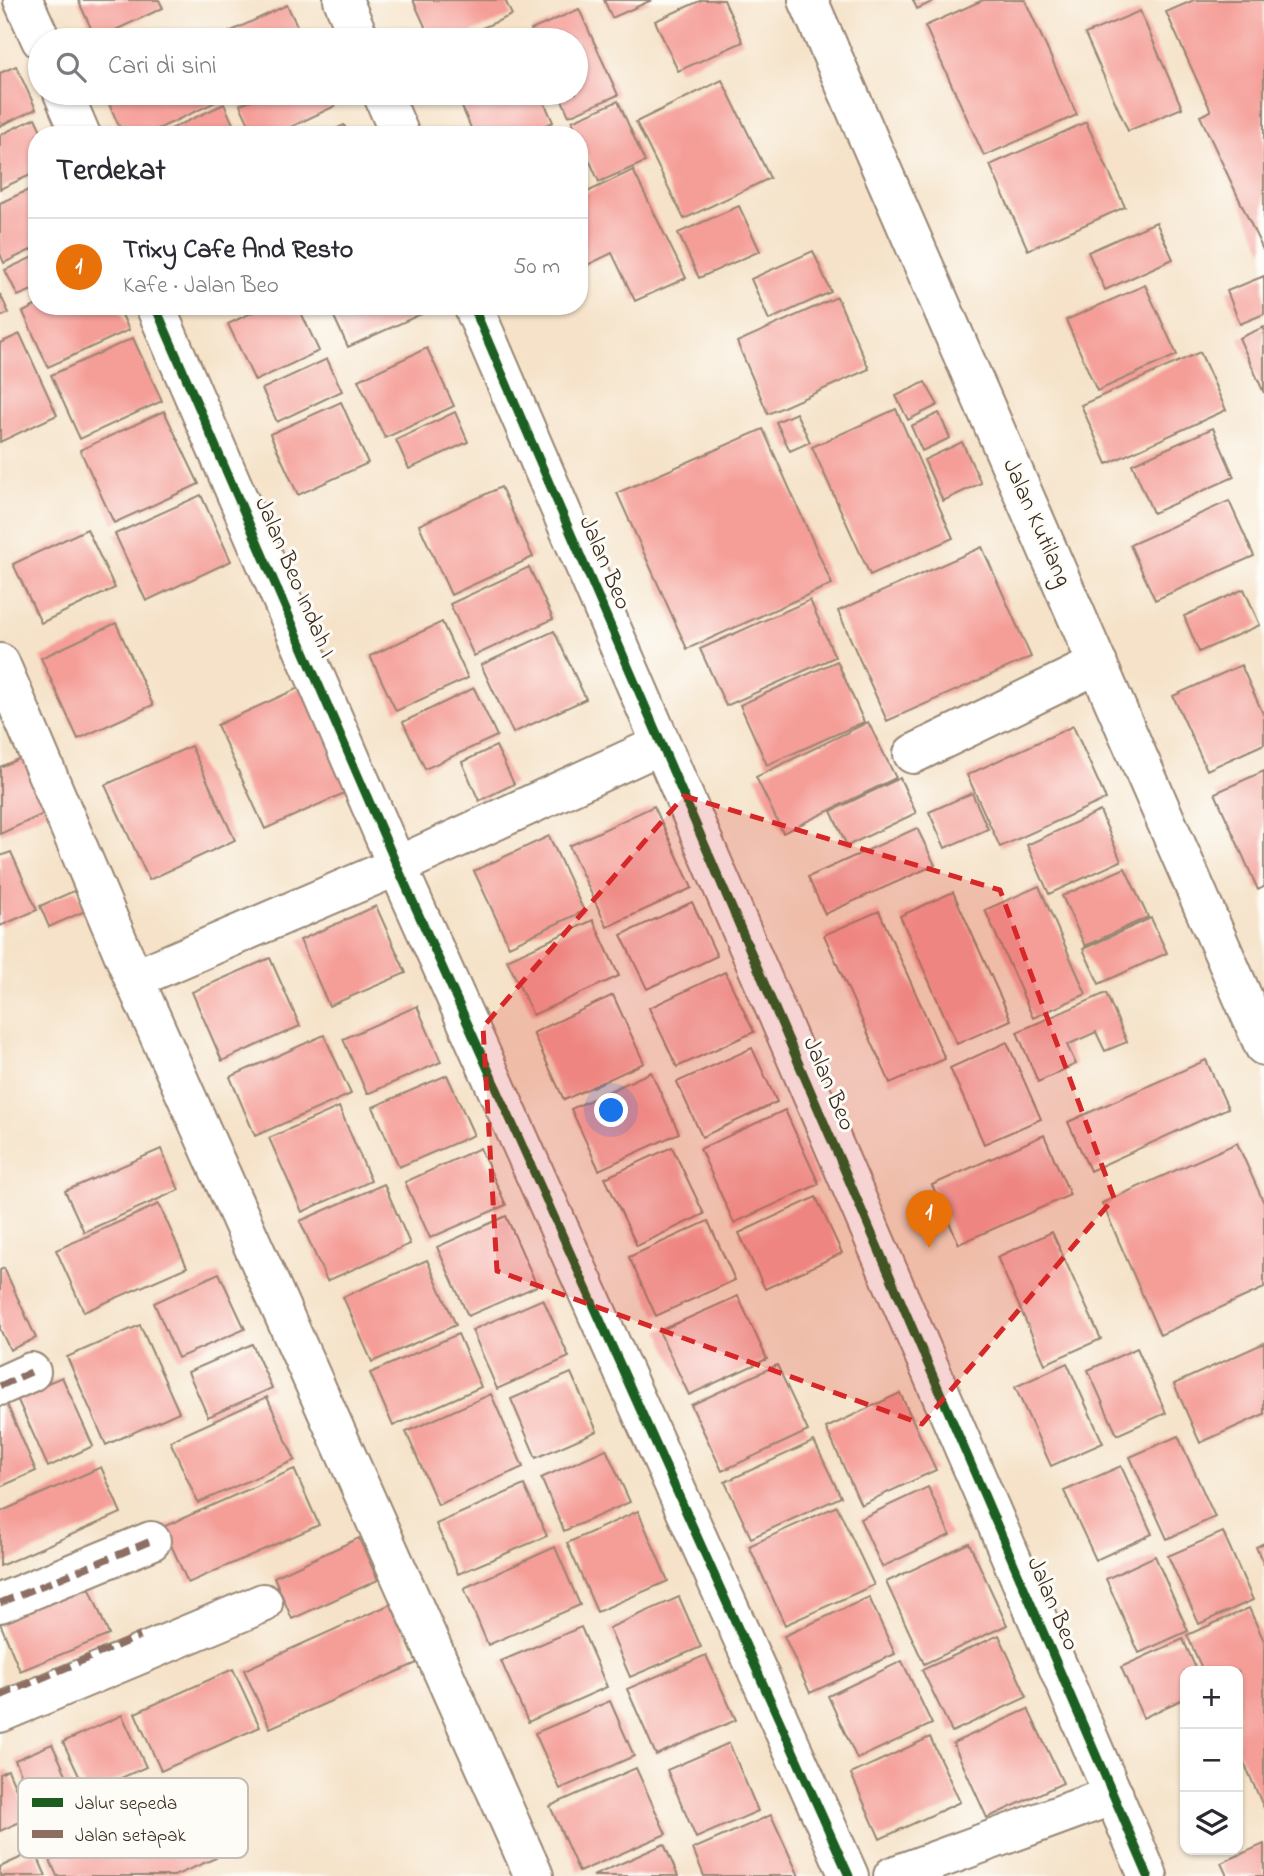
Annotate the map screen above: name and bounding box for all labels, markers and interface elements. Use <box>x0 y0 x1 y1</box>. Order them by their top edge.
search box <box>28 28 588 105</box>
icon: search <box>52 48 90 86</box>
text: Cari di sini <box>108 48 217 86</box>
text: Terdekat <box>56 150 166 194</box>
text: Trixy Cafe And Resto <box>123 232 353 270</box>
text: 1 <box>75 251 83 284</box>
text: 50 m <box>513 251 560 284</box>
text: Kafe · Jalan Beo <box>123 270 279 303</box>
street label: Jalan Kutilang <box>992 453 1080 593</box>
street label: Jalan Beo Indah I <box>244 492 344 664</box>
street label: Jalan Beo <box>569 511 639 615</box>
street label: Jalan Beo <box>793 1032 863 1136</box>
your location <box>594 1093 628 1127</box>
pin: 1 <box>906 1190 952 1248</box>
street label: Jalan Beo <box>1017 1552 1087 1656</box>
map controls <box>1180 1666 1243 1855</box>
button: + <box>1180 1666 1243 1729</box>
button: − <box>1180 1729 1243 1792</box>
legend <box>18 1778 248 1858</box>
text: Jalur sepeda <box>75 1791 177 1818</box>
button: layers <box>1180 1792 1243 1855</box>
text: Jalan setapak <box>75 1823 187 1850</box>

